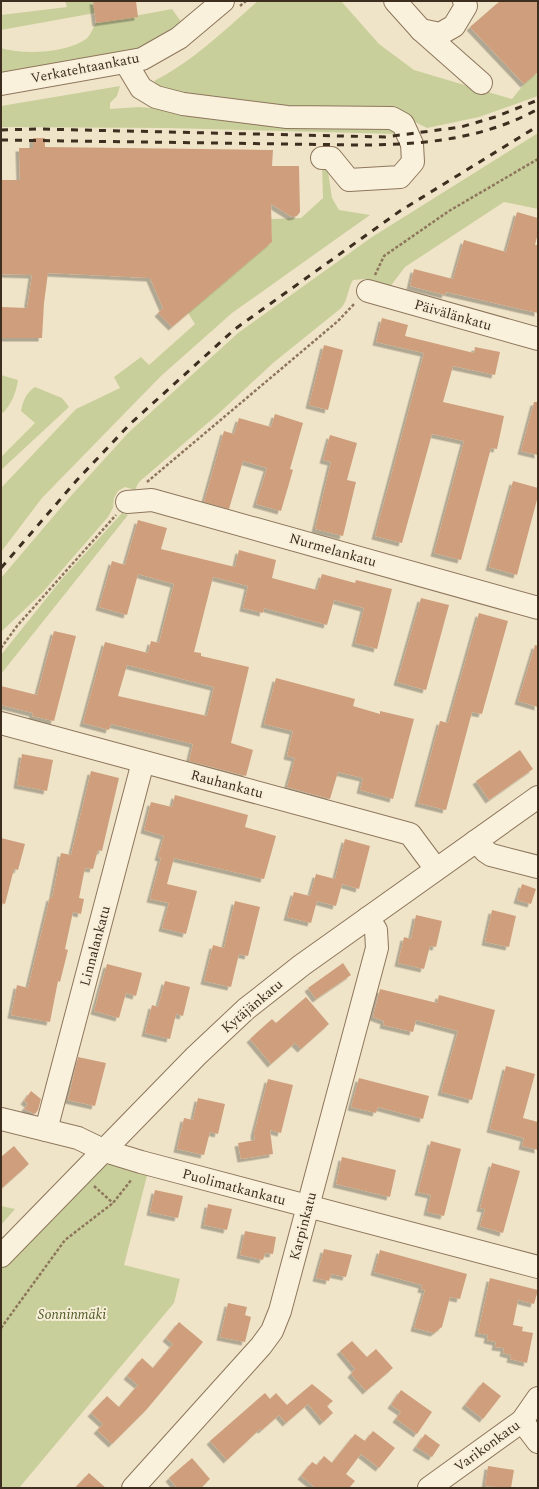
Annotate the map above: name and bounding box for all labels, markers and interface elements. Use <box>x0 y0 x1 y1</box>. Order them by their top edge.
street label: Verkatehtaankatu <box>29 47 141 89</box>
street label: Päivälänkatu <box>412 294 494 336</box>
street label: Nurmelankatu <box>287 528 379 573</box>
street label: Rauhankatu <box>188 764 266 804</box>
street label: Linnalankatu <box>74 903 116 989</box>
street label: Kytäjänkatu <box>217 974 288 1038</box>
street label: Puolimatkankatu <box>180 1163 288 1211</box>
street label: Karpinkatu <box>284 1189 322 1262</box>
park label: Sonninmäki <box>38 1304 106 1325</box>
street label: Varikonkatu <box>450 1415 524 1477</box>

